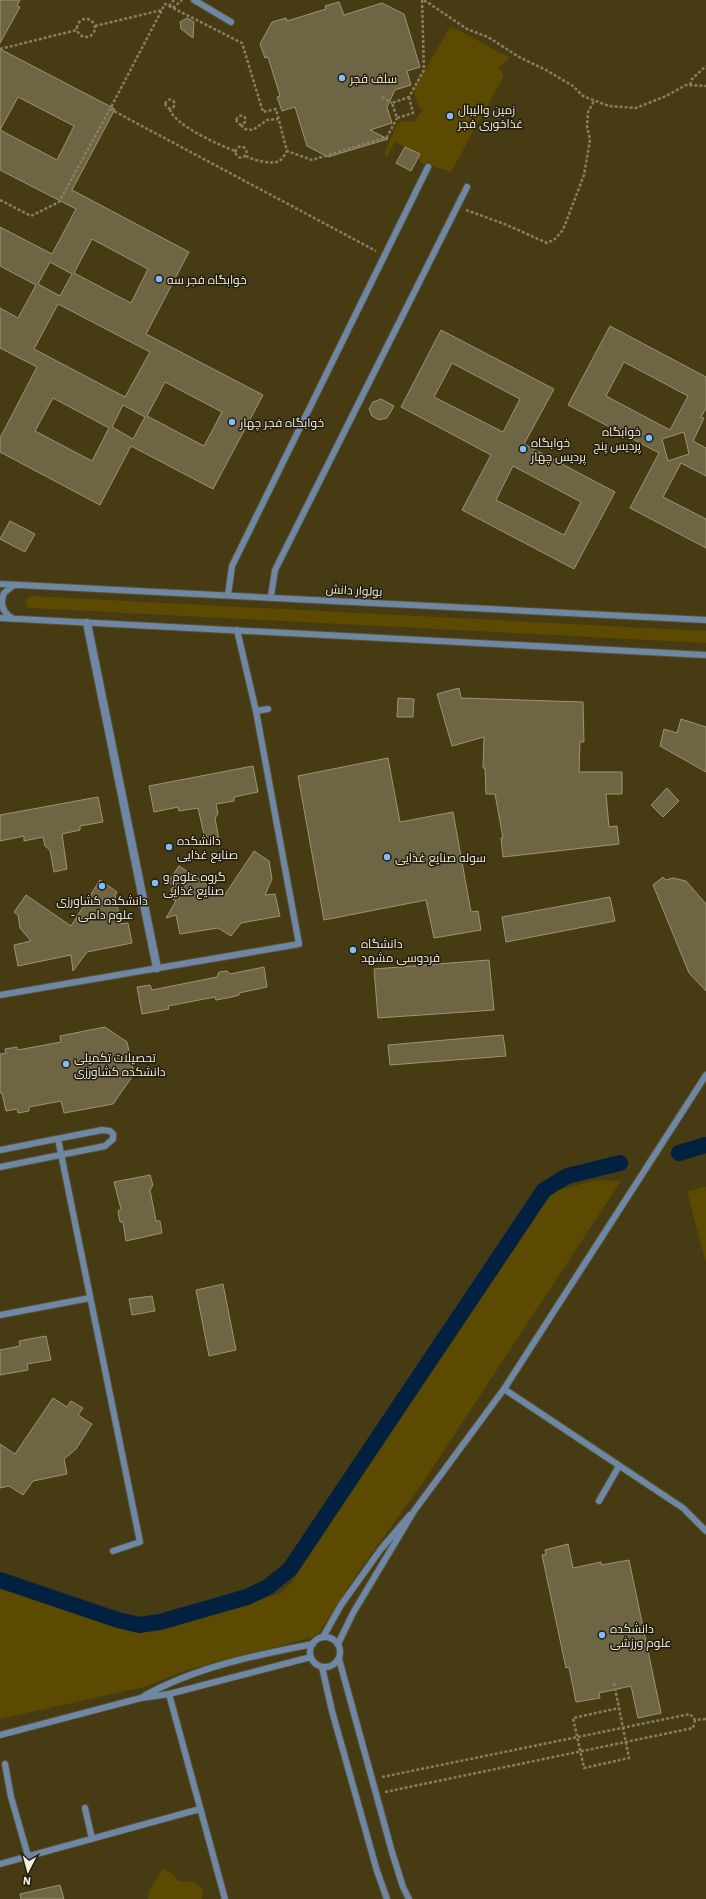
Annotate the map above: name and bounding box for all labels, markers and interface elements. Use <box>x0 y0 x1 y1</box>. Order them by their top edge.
place label: سلف فجر <box>349 71 397 86</box>
marker: سلف فجر <box>337 73 347 83</box>
place label: زمین والیبال غذاخوری فجر <box>457 102 523 131</box>
marker: زمین والیبال غذاخوری فجر <box>445 111 455 121</box>
place label: خوابگاه فجر سه <box>167 272 247 287</box>
marker: خوابگاه فجر سه <box>154 274 164 284</box>
place label: خوابگاه فجر چهار <box>239 415 324 432</box>
marker: خوابگاه فجر چهار <box>227 417 237 427</box>
place label: خوابگاه پردیس پنج <box>593 424 642 455</box>
marker: خوابگاه پردیس پنج <box>644 433 654 443</box>
place label: خوابگاه پردیس چهار <box>530 435 587 466</box>
marker: خوابگاه پردیس چهار <box>518 444 528 454</box>
street label: بولوار دانش <box>325 581 383 599</box>
place label: دانشکده صنایع غذایی <box>177 833 238 863</box>
marker: دانشکده صنایع غذایی <box>164 842 174 852</box>
place label: سوله صنایع غذایی <box>395 850 486 866</box>
marker: سوله صنایع غذایی <box>382 852 392 862</box>
place label: گروه علوم و صنایع غذایی <box>163 869 226 899</box>
marker: گروه علوم و صنایع غذایی <box>150 878 160 888</box>
marker: دانشکده کشاورزی - علوم دامی <box>97 881 107 891</box>
place label: دانشکده کشاورزی - علوم دامی <box>56 893 148 923</box>
place label: دانشگاه فردوسی مشهد <box>361 936 440 965</box>
marker: دانشگاه فردوسی مشهد <box>348 945 358 955</box>
place label: تحصیلات تکمیلی دانشکده کشاورزی <box>74 1050 166 1079</box>
marker: تحصیلات تکمیلی دانشکده کشاورزی <box>61 1059 71 1069</box>
place label: دانشکده علوم ورزشی <box>610 1621 671 1651</box>
marker: دانشکده علوم ورزشی <box>597 1630 607 1640</box>
north arrow <box>8 1851 48 1891</box>
text: N <box>22 1874 32 1888</box>

